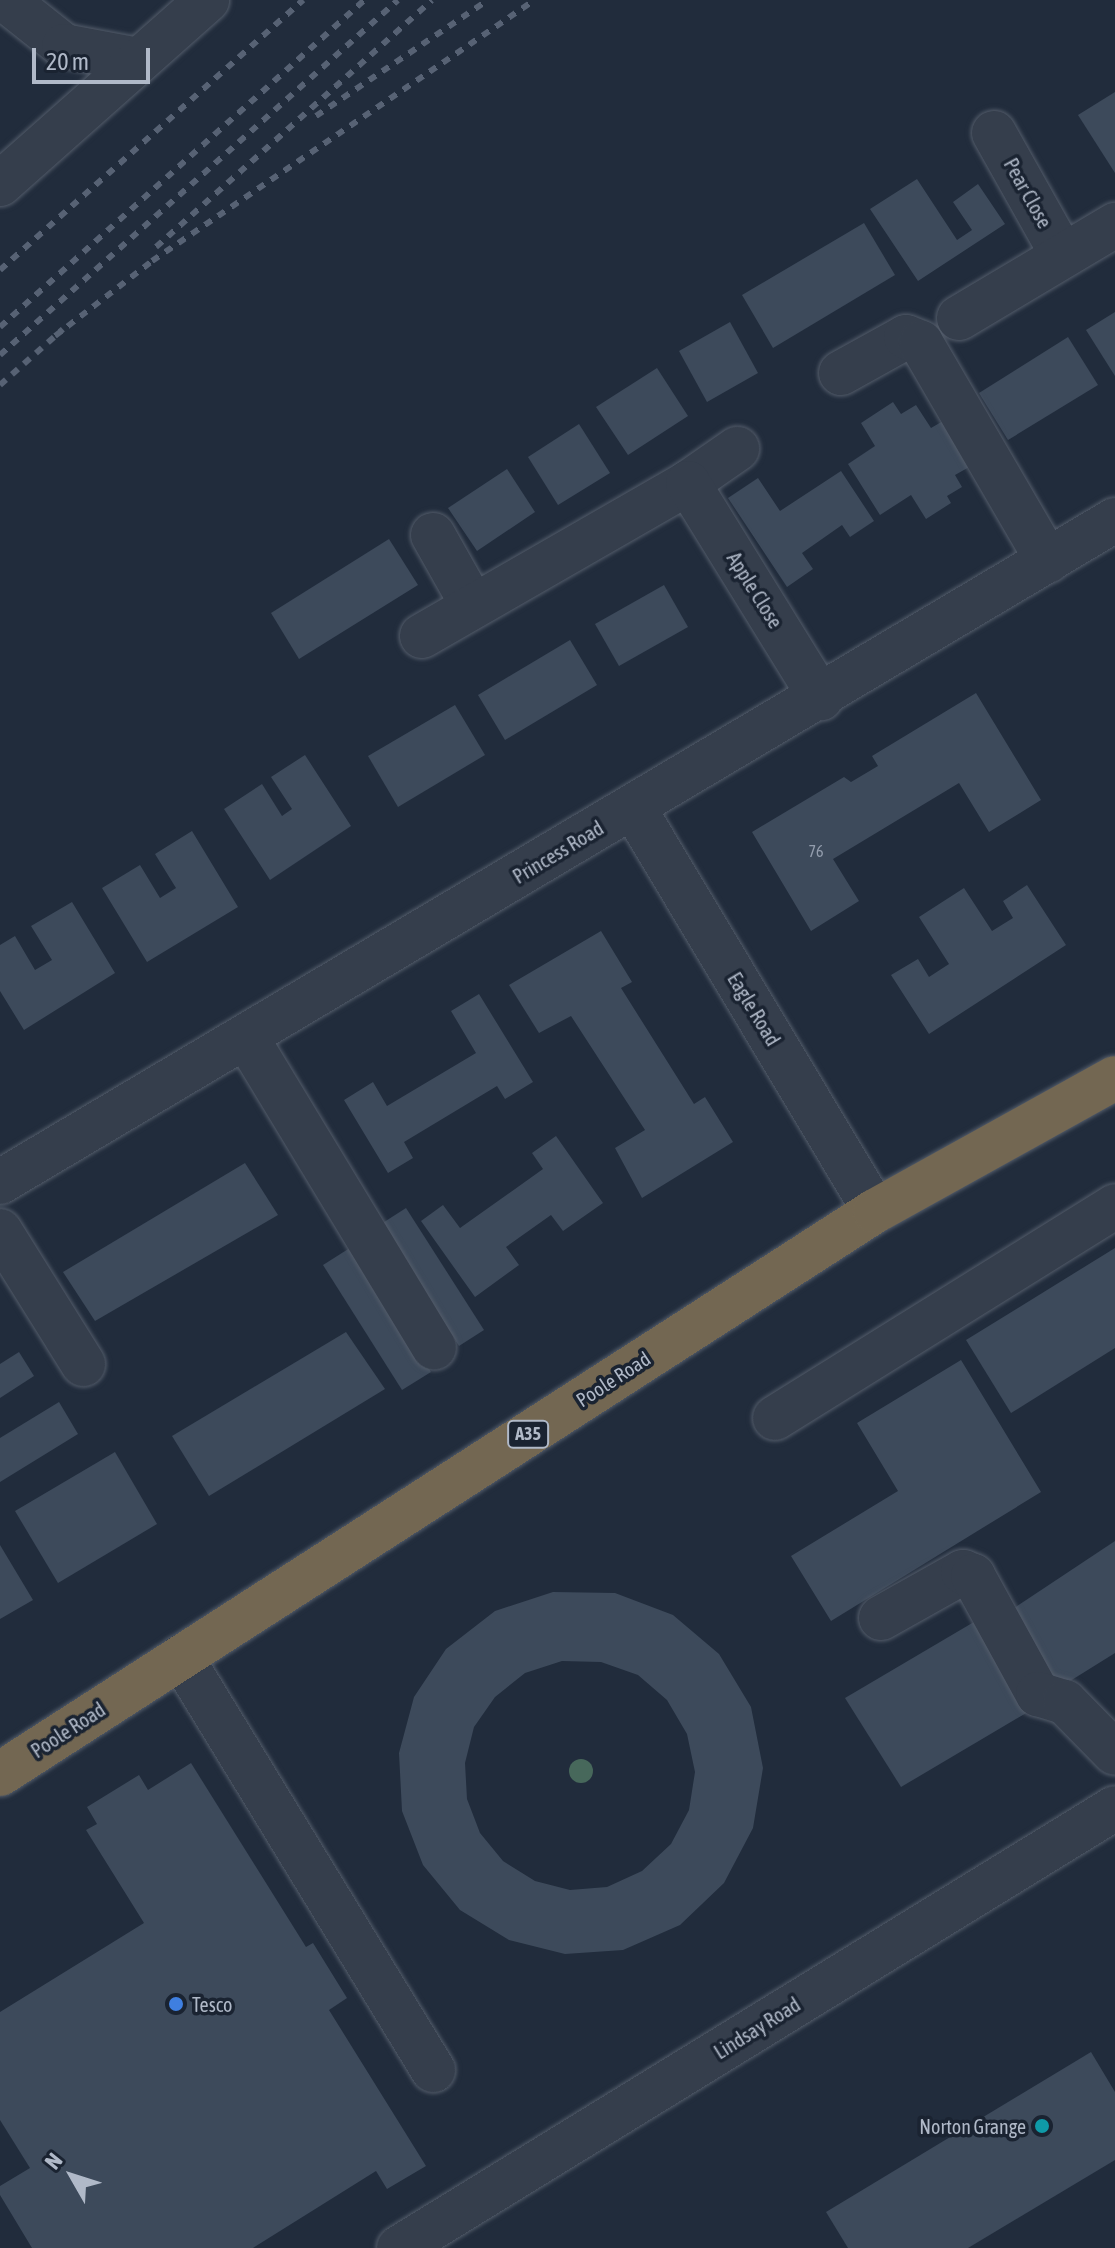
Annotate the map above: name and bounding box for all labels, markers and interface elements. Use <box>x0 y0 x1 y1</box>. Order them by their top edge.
scale bar <box>36 32 154 82</box>
text: 20 m <box>46 48 89 75</box>
street label: Pear Close <box>999 154 1057 232</box>
street label: Apple Close <box>722 547 788 633</box>
street label: Princess Road <box>508 816 608 888</box>
house number: 76 <box>808 841 824 861</box>
street label: Eagle Road <box>723 968 785 1050</box>
street label: Poole Road <box>571 1346 655 1412</box>
road number: A35 <box>506 1420 550 1448</box>
street label: Poole Road <box>26 1697 110 1763</box>
place label: Tesco <box>192 1992 233 2016</box>
street label: Lindsay Road <box>709 1992 805 2064</box>
marker: Tesco <box>167 1995 185 2013</box>
place label: Norton Grange <box>919 2114 1026 2138</box>
marker: Norton Grange <box>1033 2117 1051 2135</box>
north arrow <box>32 2136 112 2216</box>
text: N <box>39 2148 68 2174</box>

